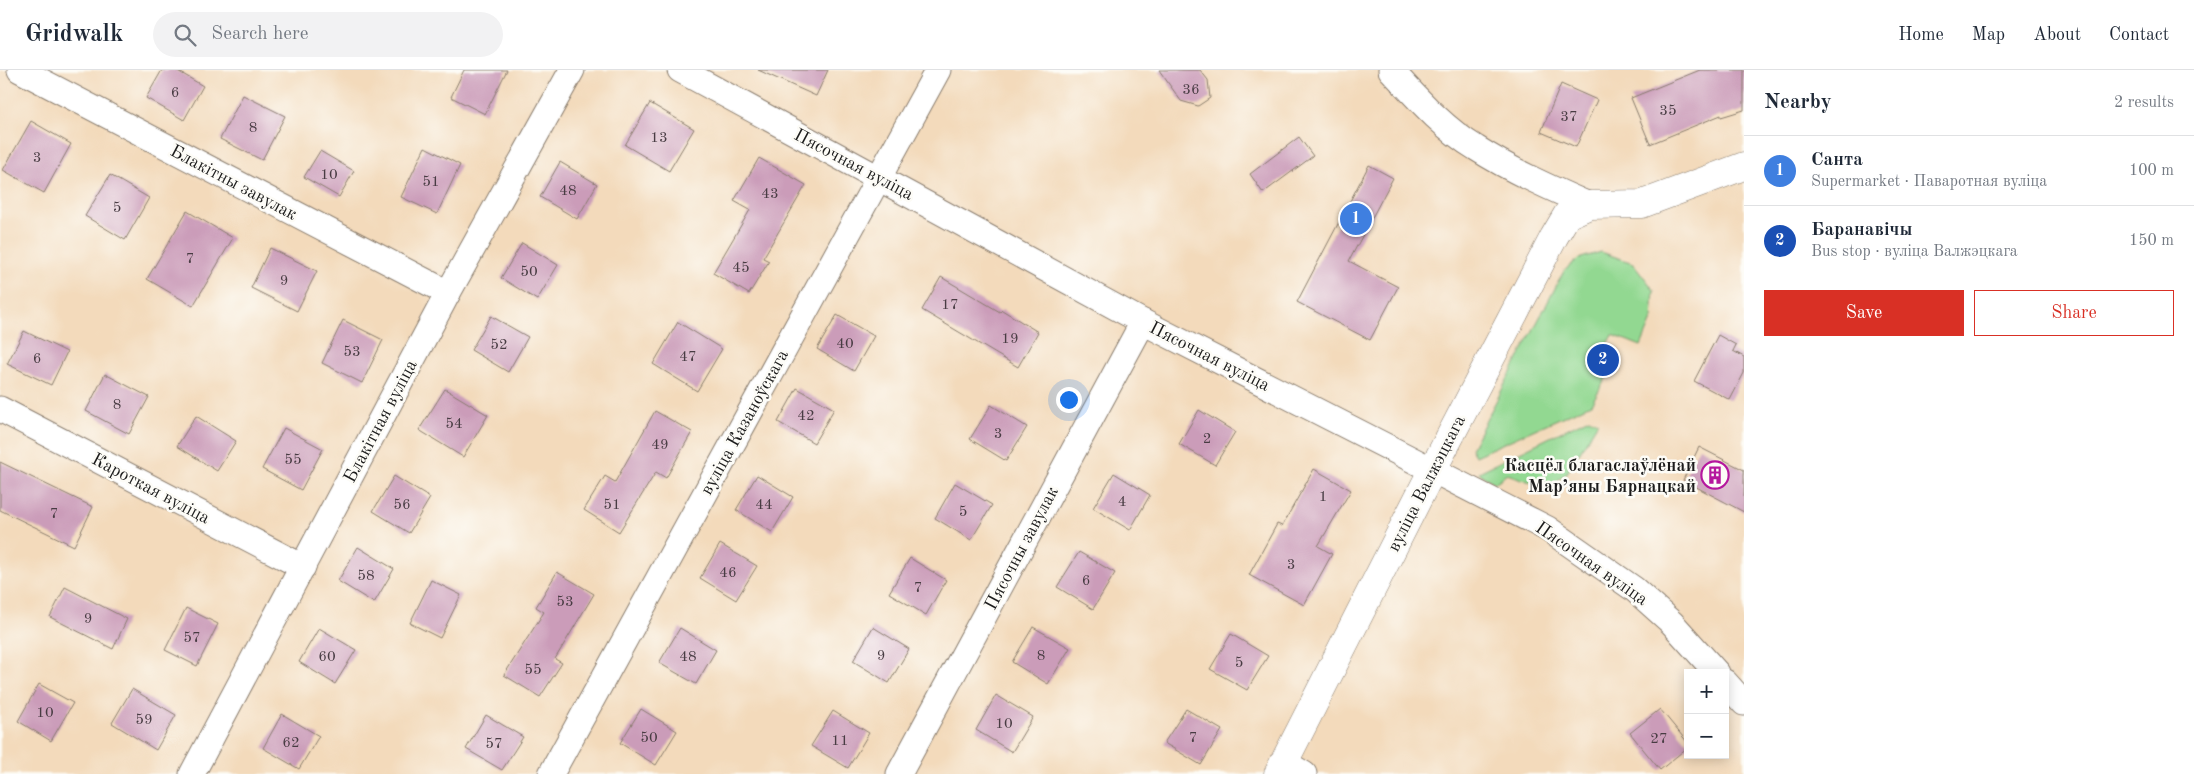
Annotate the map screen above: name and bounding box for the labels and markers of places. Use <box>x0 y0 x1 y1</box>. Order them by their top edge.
pin: 1 <box>1340 200 1372 238</box>
pin: 2 <box>1587 341 1619 379</box>
place label: Касцёл благаслаўлёнай Мар’яны Бярнацкай <box>1504 457 1696 496</box>
building icon: Касцёл благаслаўлёнай Мар’яны Бярнацкай <box>1700 460 1730 490</box>

